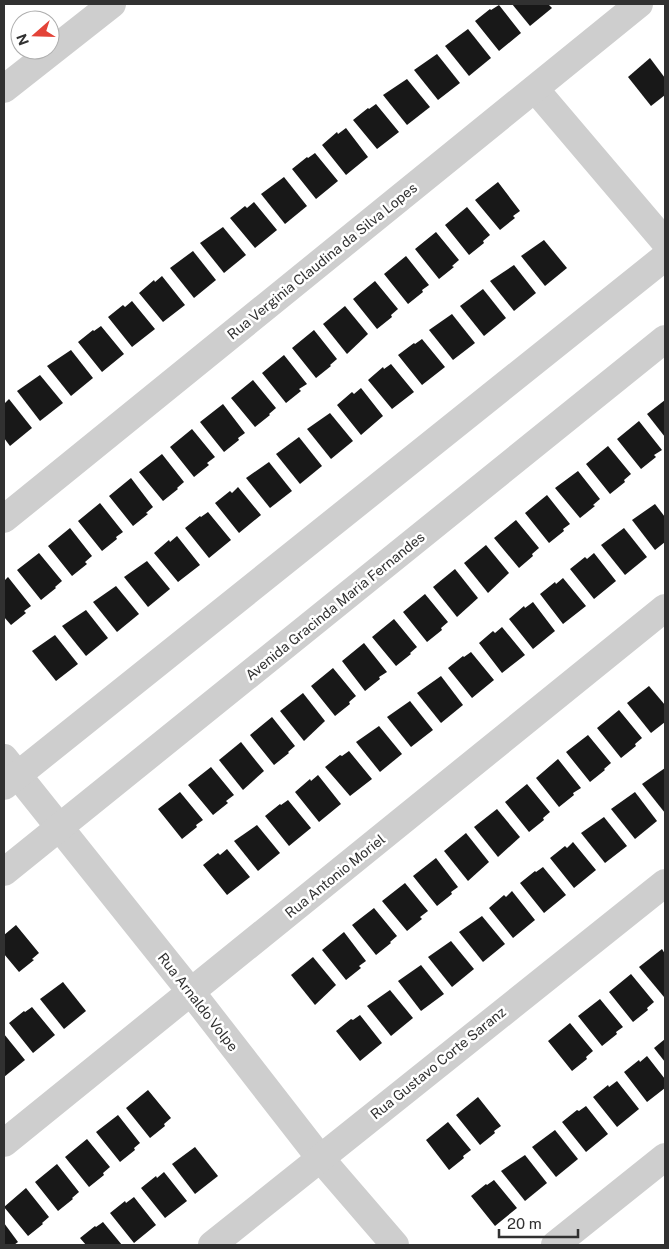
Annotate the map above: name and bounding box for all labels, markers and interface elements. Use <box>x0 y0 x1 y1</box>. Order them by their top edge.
north arrow <box>10 10 60 60</box>
text: N <box>13 32 32 47</box>
street label: Rua Verginia Claudina da Silva Lopes <box>224 179 420 343</box>
street label: Avenida Gracinda Maria Fernandes <box>242 529 428 683</box>
street label: Rua Antonio Moriel <box>282 831 388 921</box>
street label: Rua Arnaldo Volpe <box>155 950 241 1054</box>
street label: Rua Gustavo Corte Saranz <box>367 1003 509 1122</box>
scale bar <box>499 1206 578 1238</box>
text: 20 m <box>507 1215 542 1232</box>

